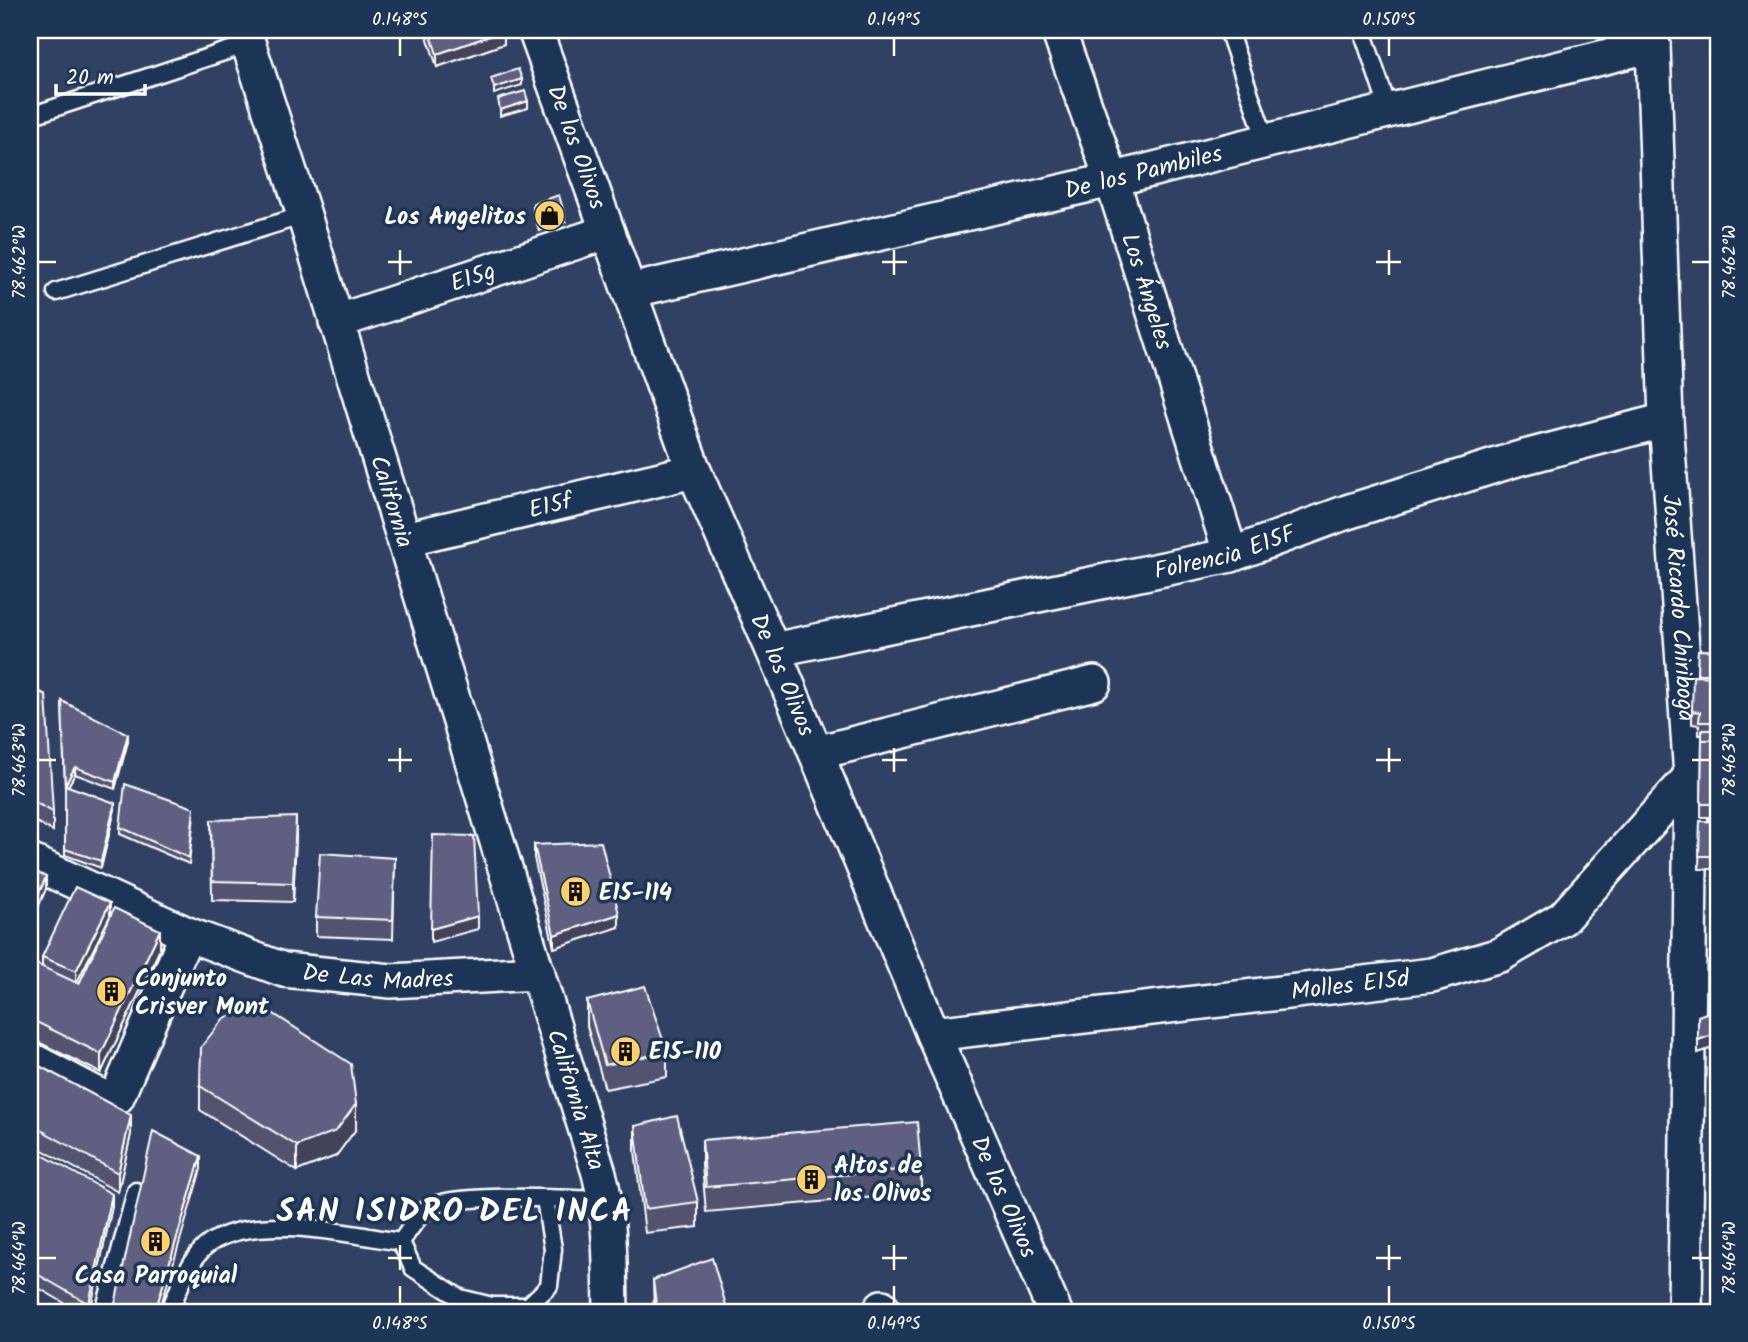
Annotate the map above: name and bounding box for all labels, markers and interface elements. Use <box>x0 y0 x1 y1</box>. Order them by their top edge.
text: 0.148°S <box>372 6 428 35</box>
text: 0.149°S <box>867 6 921 35</box>
text: 0.150°S <box>1362 6 1416 35</box>
scale bar <box>56 52 145 96</box>
text: 20 m <box>66 62 114 95</box>
street label: De los Olivos <box>535 79 616 215</box>
street label: De los Pambiles <box>1061 135 1227 211</box>
place label: Los Angelitos <box>384 198 526 237</box>
shop icon: Los Angelitos <box>532 199 566 233</box>
text: 78.462°W <box>6 225 35 299</box>
text: 78.462°W <box>1716 225 1745 299</box>
street label: Los Ángeles <box>1109 228 1183 355</box>
street label: E15g <box>445 252 501 304</box>
street label: California <box>358 451 423 553</box>
street label: E15f <box>525 482 579 530</box>
street label: José Ricardo Chiriboga <box>1650 493 1705 723</box>
street label: Folrencia E15F <box>1151 514 1303 591</box>
street label: De los Olivos <box>738 608 825 743</box>
text: 78.463°W <box>6 723 35 797</box>
text: 78.463°W <box>1716 723 1745 797</box>
place label: E15-114 <box>599 874 672 913</box>
building icon: E15-114 <box>559 875 593 909</box>
street label: De Las Madres <box>300 954 455 1002</box>
place label: Conjunto Crisver Mont <box>135 960 270 1027</box>
street label: Molles E15d <box>1289 960 1413 1013</box>
building icon: Conjunto Crisver Mont <box>95 975 129 1009</box>
street label: California Alta <box>535 1025 615 1175</box>
place label: E15-110 <box>649 1033 722 1072</box>
building icon: E15-110 <box>609 1034 643 1068</box>
street label: De los Olivos <box>959 1130 1047 1265</box>
place label: Altos de los Olivos <box>834 1147 932 1214</box>
building icon: Altos de los Olivos <box>794 1162 828 1196</box>
district label: SAN ISIDRO DEL INCA <box>276 1187 634 1238</box>
text: 78.464°W <box>6 1221 35 1295</box>
text: 78.464°W <box>1716 1221 1745 1295</box>
building icon: Casa Parroquial <box>139 1224 173 1258</box>
place label: Casa Parroquial <box>75 1257 238 1296</box>
text: 0.148°S <box>372 1310 428 1339</box>
text: 0.149°S <box>867 1310 921 1339</box>
text: 0.150°S <box>1362 1310 1416 1339</box>

